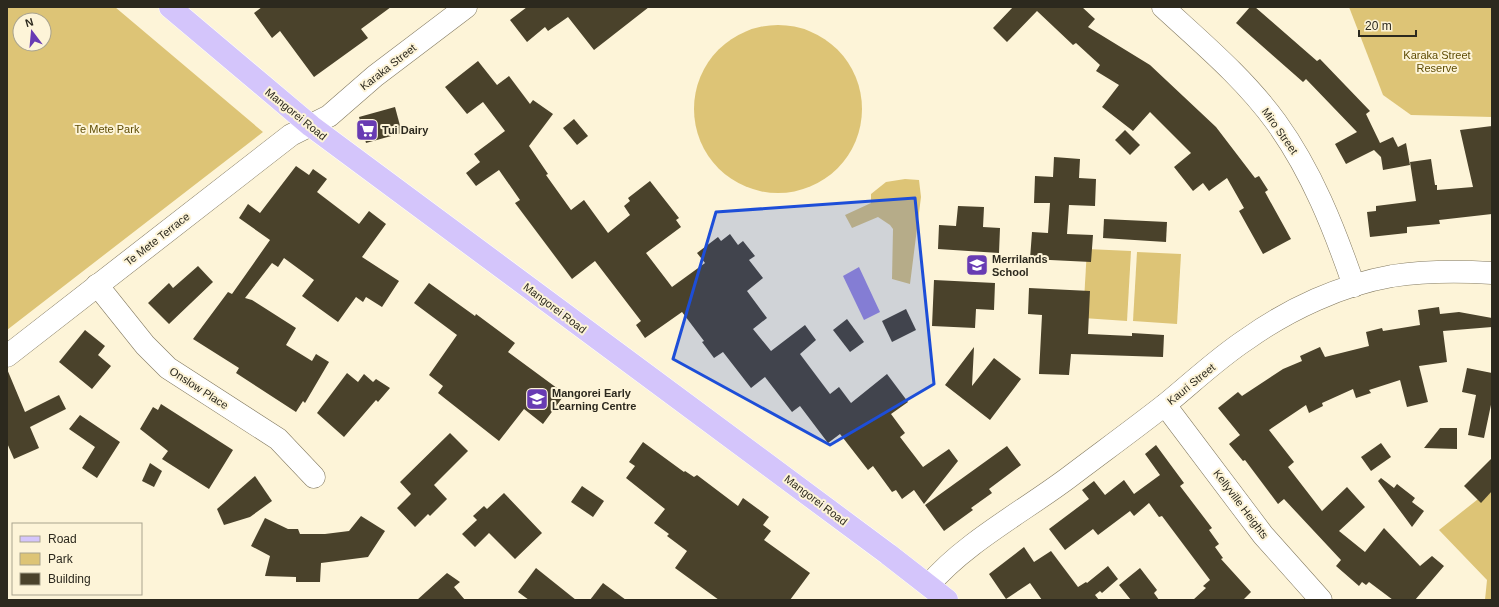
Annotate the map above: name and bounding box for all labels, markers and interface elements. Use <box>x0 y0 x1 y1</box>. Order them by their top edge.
north arrow <box>12 12 52 52</box>
scale bar <box>1359 12 1416 38</box>
text: N <box>24 16 35 29</box>
text: 20 m <box>1365 19 1392 33</box>
street label: Karaka Street <box>358 42 418 92</box>
park label: Karaka Street Reserve <box>1403 49 1471 74</box>
street label: Mangorei Road <box>263 86 329 142</box>
street label: Miro Street <box>1260 106 1300 156</box>
supermarket icon: Tui Dairy <box>354 117 380 143</box>
park label: Te Mete Park <box>75 123 140 135</box>
place label: Tui Dairy <box>382 124 429 136</box>
street label: Te Mete Terrace <box>122 210 192 268</box>
school or university icon: Merrilands School <box>964 252 990 278</box>
place label: Merrilands School <box>992 253 1048 278</box>
street label: Mangorei Road <box>521 281 589 335</box>
street label: Kauri Street <box>1165 361 1217 407</box>
street label: Onslow Place <box>168 365 230 411</box>
school or university icon: Mangorei Early Learning Centre <box>524 386 550 412</box>
place label: Mangorei Early Learning Centre <box>552 387 636 412</box>
street label: Kellyville Heights <box>1211 467 1271 541</box>
street label: Mangorei Road <box>782 473 850 527</box>
legend <box>12 523 142 595</box>
text: Road <box>48 532 77 546</box>
text: Park <box>48 552 74 566</box>
text: Building <box>48 572 91 586</box>

